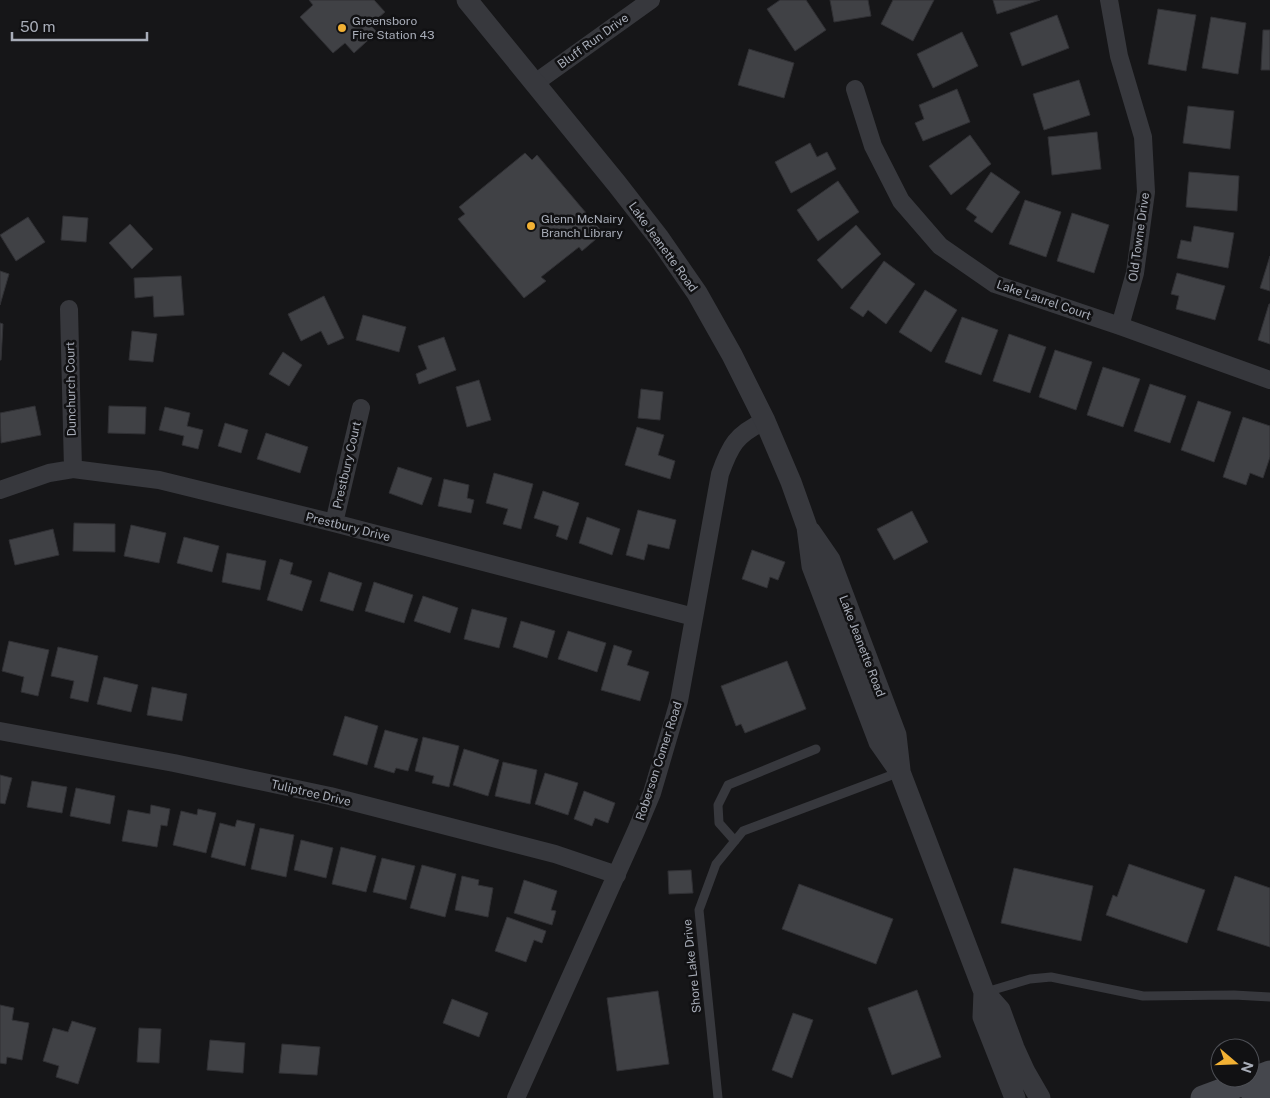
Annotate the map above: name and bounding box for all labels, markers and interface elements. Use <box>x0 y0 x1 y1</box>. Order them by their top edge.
scale bar <box>12 10 148 42</box>
street label: Bluff Run Drive <box>555 10 631 71</box>
place label: Greensboro Fire Station 43 <box>352 14 435 42</box>
text: 50 m <box>20 18 55 35</box>
marker: Greensboro Fire Station 43 <box>336 22 348 34</box>
street label: Old Towne Drive <box>1126 191 1152 282</box>
street label: Lake Jeanette Road <box>626 199 700 295</box>
place label: Glenn McNairy Branch Library <box>541 212 624 240</box>
marker: Glenn McNairy Branch Library <box>525 220 537 232</box>
street label: Lake Laurel Court <box>995 277 1093 323</box>
street label: Dunchurch Court <box>63 341 79 437</box>
street label: Prestbury Court <box>330 420 364 510</box>
street label: Prestbury Drive <box>304 510 392 544</box>
street label: Lake Jeanette Road <box>836 593 888 699</box>
street label: Roberson Comer Road <box>633 700 685 822</box>
street label: Tuliptree Drive <box>270 777 352 809</box>
street label: Shore Lake Drive <box>680 918 704 1014</box>
north arrow <box>1210 1038 1260 1088</box>
text: N <box>1238 1059 1257 1075</box>

